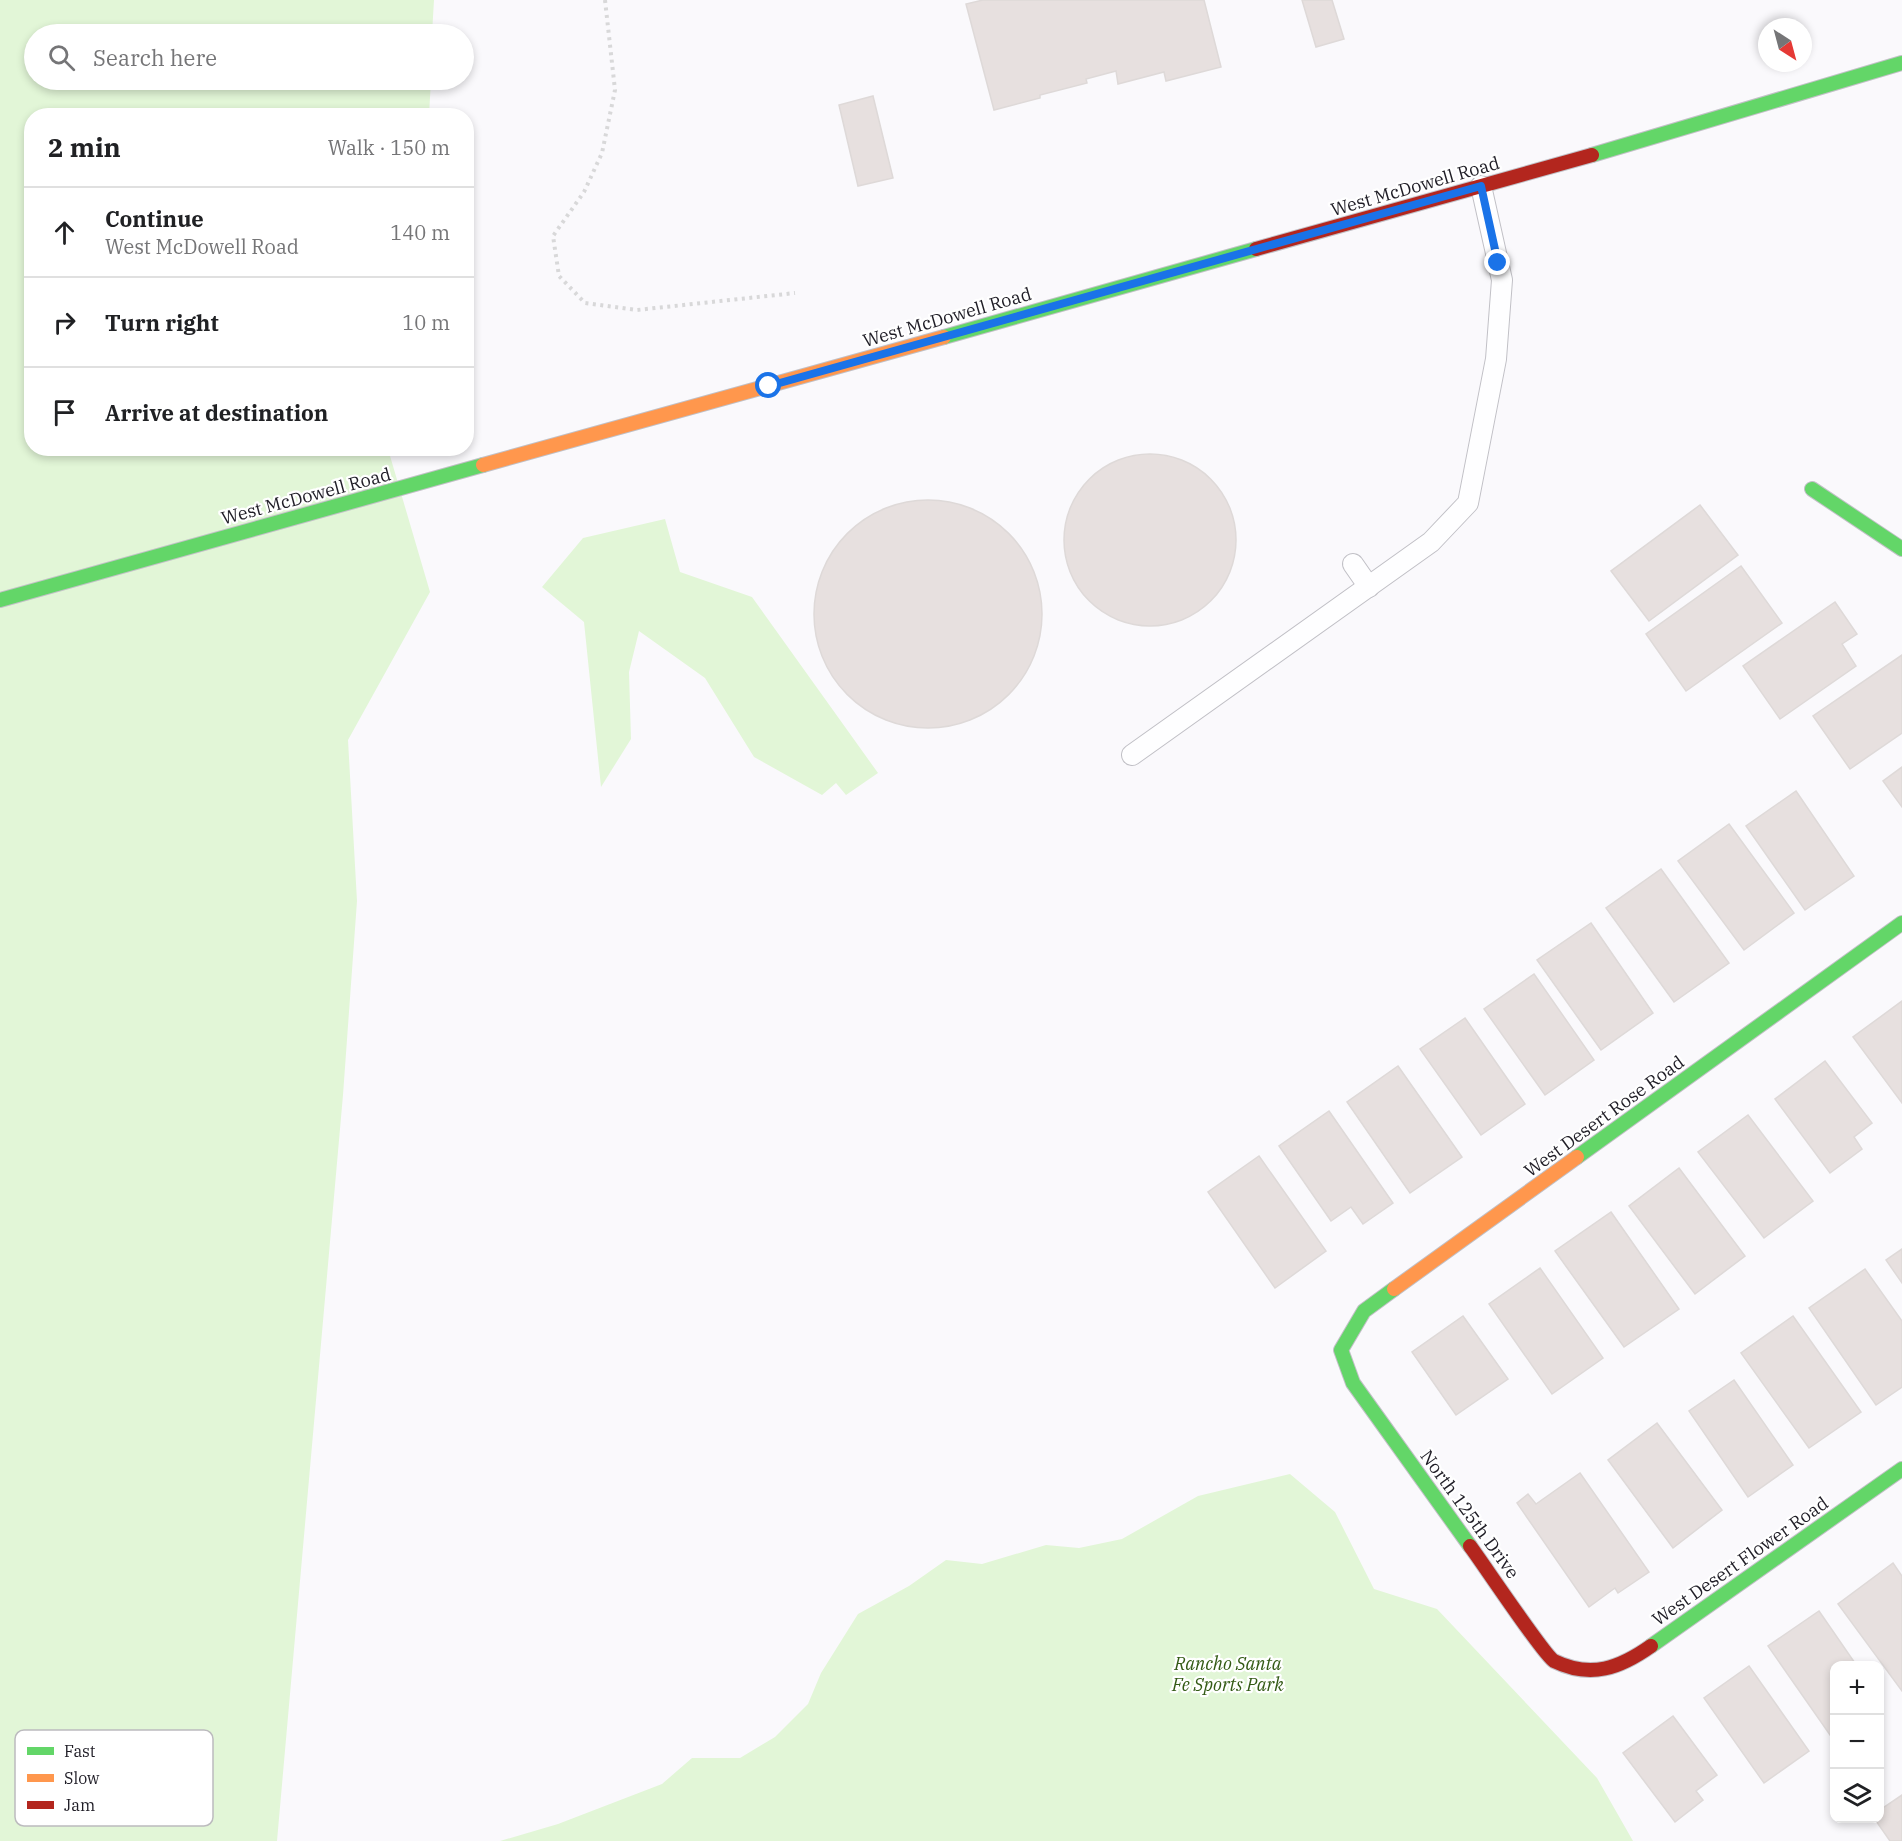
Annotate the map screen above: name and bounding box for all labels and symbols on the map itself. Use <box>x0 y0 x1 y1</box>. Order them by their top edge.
north arrow <box>1758 18 1812 72</box>
street label: West McDowell Road <box>1328 151 1502 221</box>
route end <box>1484 249 1510 275</box>
street label: West McDowell Road <box>860 282 1034 352</box>
route start <box>755 372 781 398</box>
street label: West McDowell Road <box>219 462 393 530</box>
street label: West Desert Rose Road <box>1519 1050 1689 1182</box>
street label: North 125th Drive <box>1416 1445 1524 1583</box>
street label: West Desert Flower Road <box>1647 1491 1833 1631</box>
park label: Rancho Santa Fe Sports Park <box>1171 1652 1284 1696</box>
legend <box>15 1730 213 1826</box>
text: Fast <box>64 1741 96 1761</box>
text: Slow <box>64 1768 100 1788</box>
text: Jam <box>64 1795 95 1815</box>

